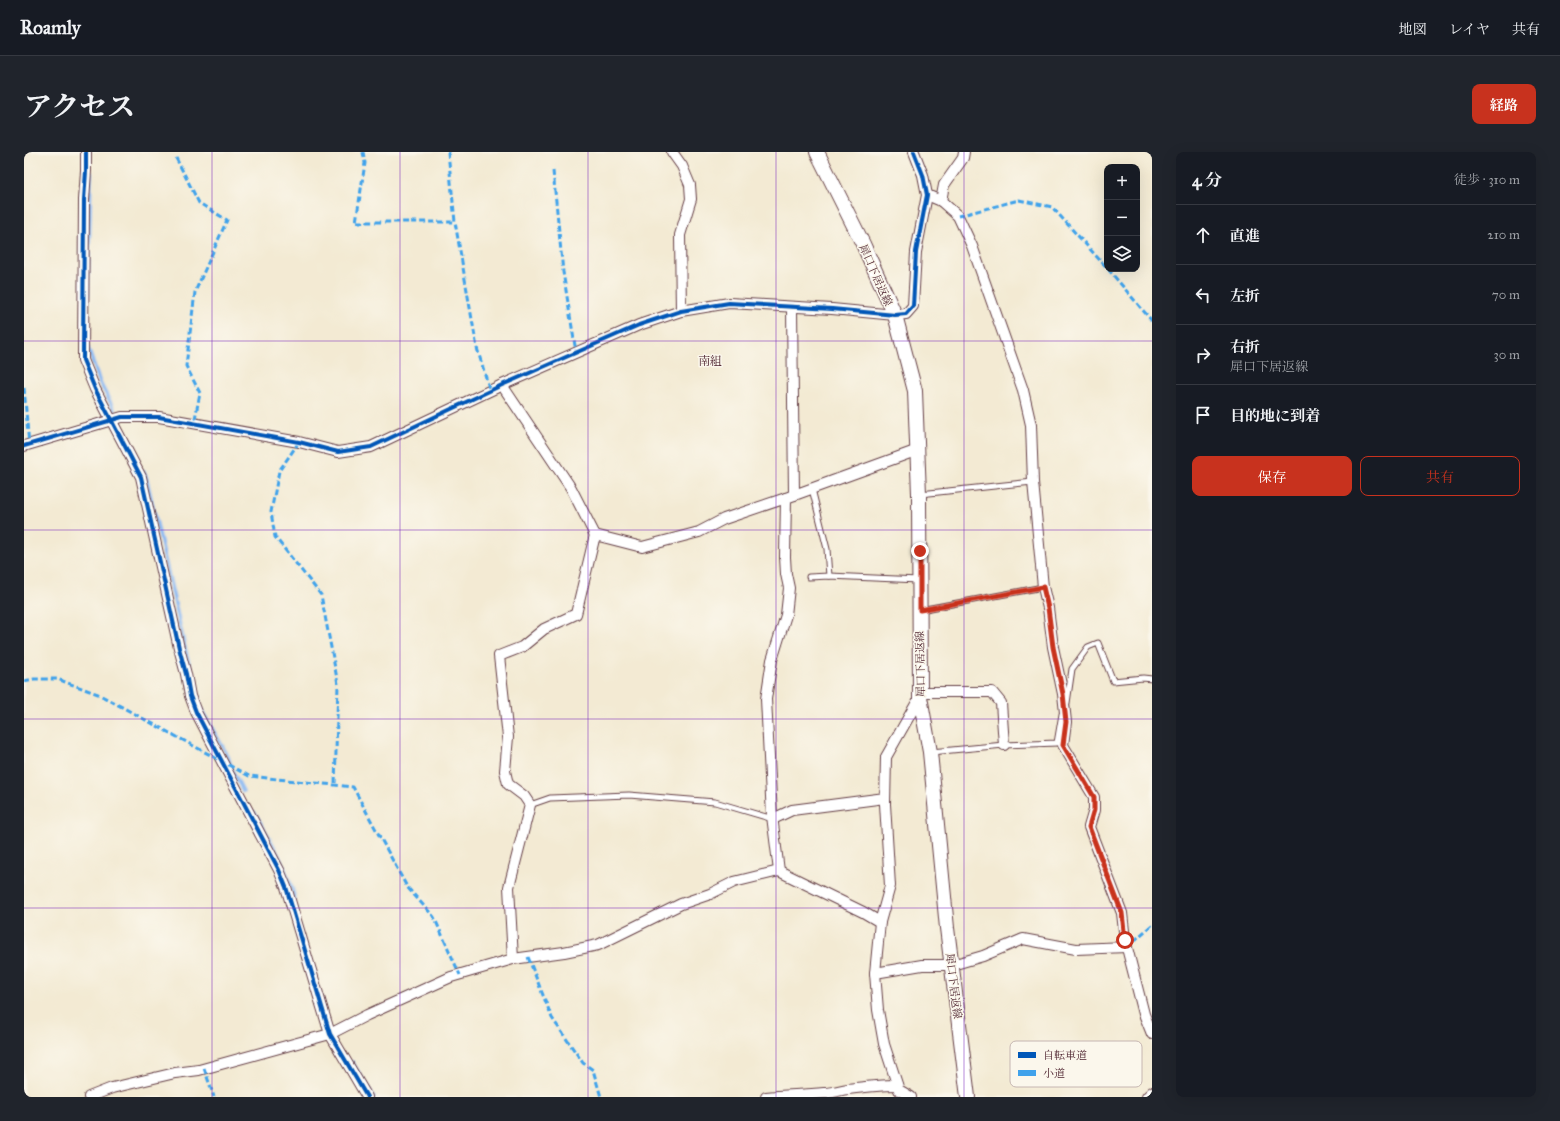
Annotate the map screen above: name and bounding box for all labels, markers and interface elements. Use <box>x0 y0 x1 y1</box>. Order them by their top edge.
text: Roamly <box>20 16 81 39</box>
text: 地図 <box>1399 21 1427 38</box>
text: レイヤ <box>1449 21 1490 38</box>
text: 共有 <box>1512 21 1540 38</box>
button: 経路 <box>1472 84 1536 124</box>
text: アクセス <box>24 89 135 124</box>
map controls <box>1104 164 1140 272</box>
button: + <box>1104 164 1140 200</box>
text: 4 分 <box>1192 170 1222 191</box>
text: 徒歩 · 310 m <box>1454 172 1520 188</box>
button: − <box>1104 200 1140 236</box>
icon: ahead <box>1192 224 1214 246</box>
text: 直進 <box>1230 227 1260 245</box>
text: 210 m <box>1487 227 1520 243</box>
button: layers <box>1104 236 1140 272</box>
street label: 犀口下居返線 <box>856 242 895 308</box>
icon: left <box>1192 284 1214 306</box>
text: 左折 <box>1230 287 1260 305</box>
text: 70 m <box>1492 287 1520 303</box>
text: 右折 <box>1230 338 1260 356</box>
icon: right <box>1192 344 1214 366</box>
text: 30 m <box>1494 347 1520 363</box>
district label: 南組 <box>698 354 722 368</box>
text: 犀口下居返線 <box>1230 359 1308 375</box>
icon: arrive <box>1192 404 1214 426</box>
text: 目的地に到着 <box>1230 407 1320 425</box>
button: 保存 <box>1192 456 1352 496</box>
button: 共有 <box>1360 456 1520 496</box>
route end <box>911 542 929 560</box>
street label: 犀口下居返線 <box>913 631 928 697</box>
route start <box>1116 931 1134 949</box>
street label: 犀口下居返線 <box>943 953 964 1020</box>
legend <box>1010 1041 1142 1087</box>
text: 自転車道 <box>1043 1049 1087 1062</box>
text: 小道 <box>1043 1067 1065 1080</box>

